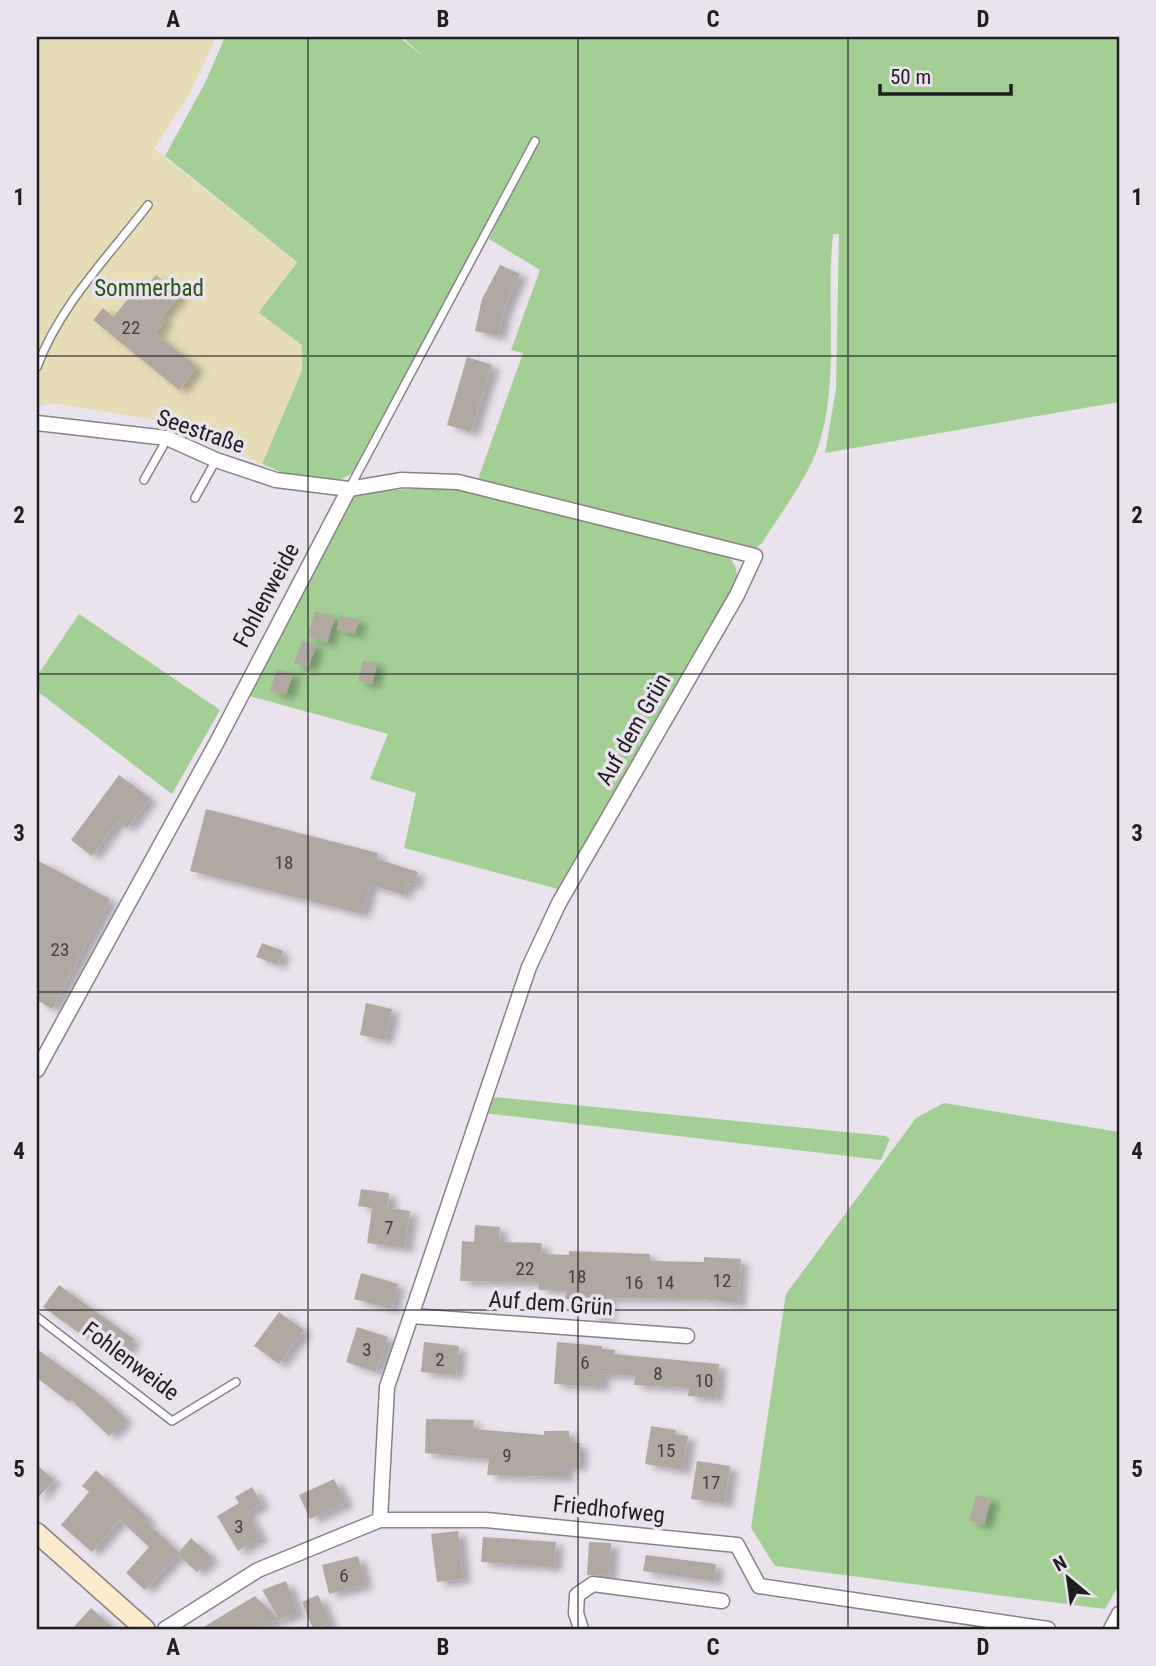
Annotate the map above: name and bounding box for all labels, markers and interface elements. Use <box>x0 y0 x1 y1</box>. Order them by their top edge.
text: A <box>166 6 180 33</box>
text: B <box>437 6 449 33</box>
text: C <box>706 6 720 33</box>
text: D <box>977 6 990 33</box>
scale bar <box>880 52 1011 96</box>
text: 50 m <box>890 65 931 89</box>
text: 1 <box>13 184 25 211</box>
text: 1 <box>1131 184 1143 211</box>
park label: Sommerbad <box>94 275 204 302</box>
house number: 22 <box>122 316 140 339</box>
street label: Seestraße <box>153 404 248 459</box>
text: 2 <box>13 502 25 529</box>
text: 2 <box>1131 502 1143 529</box>
street label: Fohlenweide <box>228 539 305 652</box>
street label: Auf dem Grün <box>591 669 676 790</box>
text: 3 <box>13 820 25 847</box>
text: 3 <box>1131 820 1143 847</box>
house number: 18 <box>275 851 293 874</box>
house number: 23 <box>51 938 69 961</box>
text: 4 <box>13 1138 25 1165</box>
text: 4 <box>1131 1138 1143 1165</box>
house number: 7 <box>384 1216 394 1239</box>
house number: 22 <box>516 1257 534 1280</box>
house number: 18 <box>568 1265 586 1288</box>
house number: 12 <box>713 1269 731 1292</box>
house number: 16 <box>625 1271 643 1294</box>
house number: 14 <box>656 1271 674 1294</box>
street label: Auf dem Grün <box>488 1286 614 1321</box>
street label: Fohlenweide <box>77 1316 184 1406</box>
house number: 3 <box>362 1338 372 1361</box>
house number: 2 <box>435 1348 445 1371</box>
house number: 6 <box>580 1351 590 1374</box>
house number: 8 <box>653 1362 663 1385</box>
house number: 10 <box>695 1369 713 1392</box>
house number: 15 <box>657 1439 675 1462</box>
house number: 9 <box>502 1444 512 1467</box>
text: 5 <box>13 1456 25 1483</box>
text: 5 <box>1131 1456 1143 1483</box>
house number: 17 <box>702 1471 720 1494</box>
street label: Friedhofweg <box>552 1490 666 1529</box>
house number: 3 <box>234 1515 244 1538</box>
north arrow <box>1034 1544 1104 1614</box>
text: N <box>1049 1551 1071 1576</box>
house number: 6 <box>339 1564 349 1587</box>
text: A <box>166 1634 180 1661</box>
text: B <box>437 1634 449 1661</box>
text: C <box>706 1634 720 1661</box>
text: D <box>977 1634 990 1661</box>

